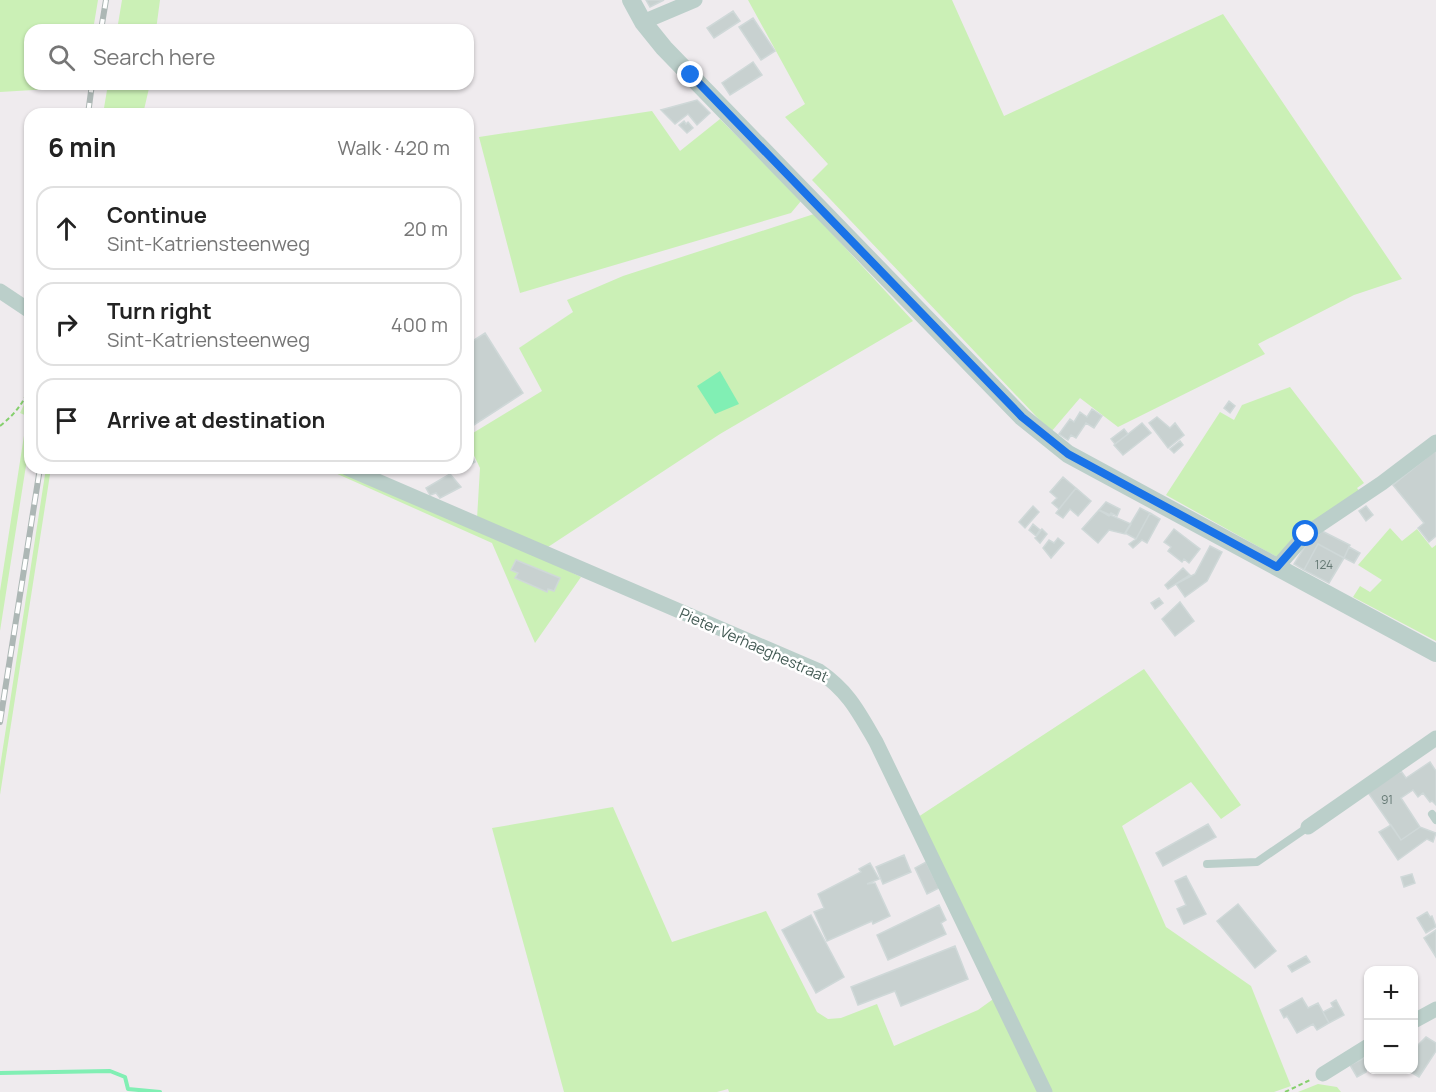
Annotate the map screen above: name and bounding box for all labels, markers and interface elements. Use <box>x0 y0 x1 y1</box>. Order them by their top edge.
search box <box>24 24 474 90</box>
icon: search <box>45 41 78 74</box>
text: Search here <box>93 42 215 72</box>
route end <box>677 61 703 87</box>
text: 6 min <box>48 129 116 165</box>
text: Walk · 420 m <box>338 134 450 161</box>
text: Continue <box>107 200 207 230</box>
icon: ahead <box>50 212 83 245</box>
text: 20 m <box>403 215 448 242</box>
text: Sint-Katriensteenweg <box>107 230 310 257</box>
text: Turn right <box>107 296 212 326</box>
icon: right <box>50 308 83 341</box>
text: 400 m <box>391 311 448 338</box>
text: Sint-Katriensteenweg <box>107 326 310 353</box>
icon: arrive <box>50 404 83 437</box>
text: Arrive at destination <box>107 405 325 435</box>
route start <box>1292 520 1318 546</box>
house number: 124 <box>1315 556 1333 573</box>
street label: Pieter Verhaeghestraat <box>676 603 832 687</box>
house number: 91 <box>1381 791 1393 808</box>
map controls <box>1364 966 1418 1074</box>
button: + <box>1364 966 1418 1020</box>
button: − <box>1364 1020 1418 1074</box>

